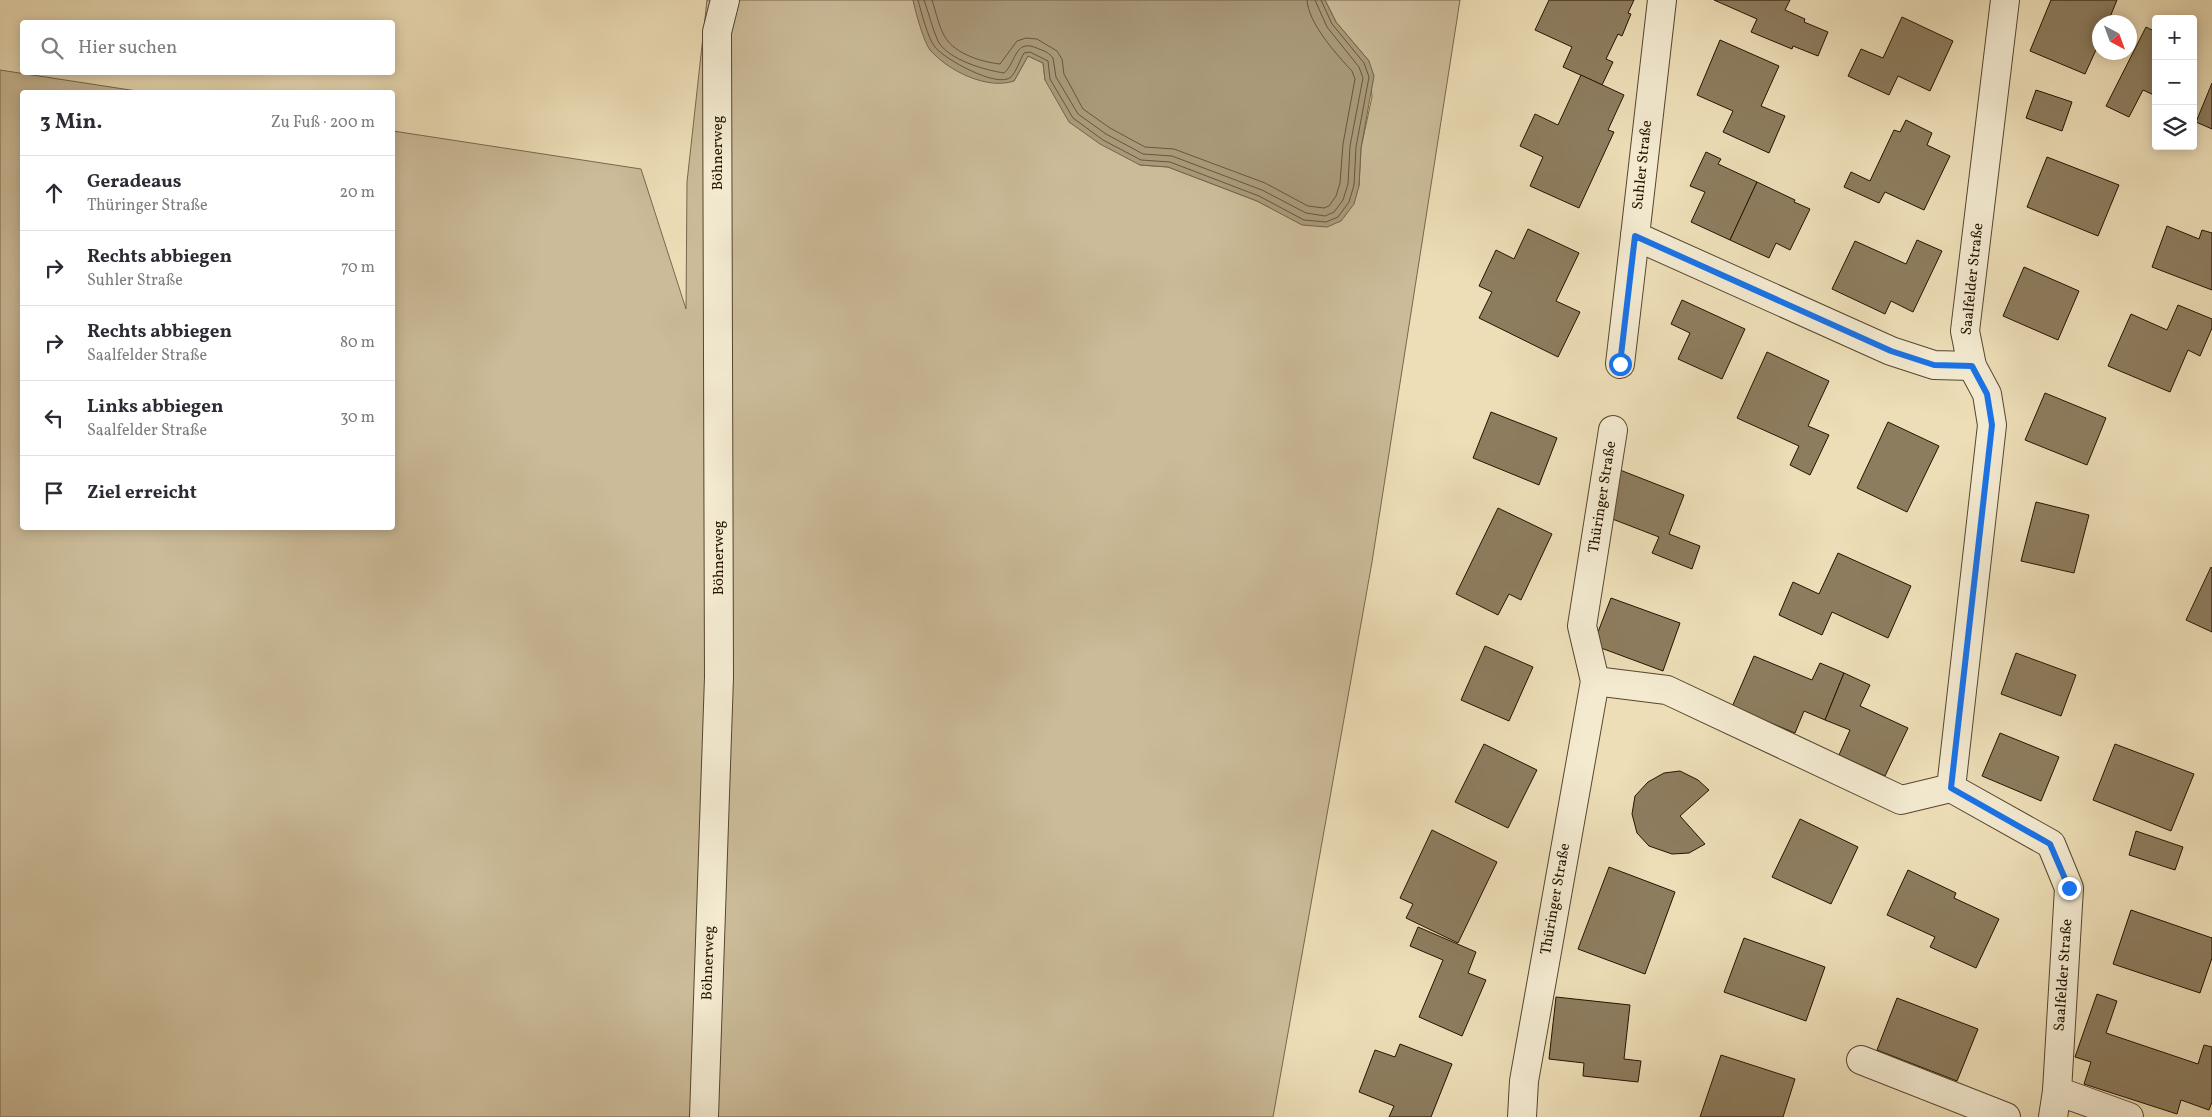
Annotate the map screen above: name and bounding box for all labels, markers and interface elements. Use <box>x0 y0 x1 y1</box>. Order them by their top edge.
north arrow <box>2092 15 2137 60</box>
map controls <box>2152 15 2197 150</box>
button: + <box>2152 15 2197 60</box>
search box <box>20 20 395 75</box>
icon: search <box>38 34 66 62</box>
text: Hier suchen <box>78 35 177 61</box>
button: − <box>2152 60 2197 105</box>
button: layers <box>2152 105 2197 150</box>
text: 3 Min. <box>40 108 102 137</box>
text: Zu Fuß · 200 m <box>271 112 375 134</box>
street label: Böhnerweg <box>708 115 729 190</box>
street label: Suhler Straße <box>1628 119 1658 211</box>
text: Geradeaus <box>87 169 182 195</box>
icon: ahead <box>40 179 68 207</box>
text: 20 m <box>340 182 375 204</box>
text: Thüringer Straße <box>87 195 208 217</box>
street label: Saalfelder Straße <box>1957 222 1989 336</box>
text: Rechts abbiegen <box>87 244 232 270</box>
icon: right <box>40 254 68 282</box>
text: 70 m <box>341 257 375 279</box>
text: Suhler Straße <box>87 270 183 292</box>
text: Rechts abbiegen <box>87 319 232 345</box>
icon: right <box>40 329 68 357</box>
text: 80 m <box>340 332 375 354</box>
text: Saalfelder Straße <box>87 345 207 367</box>
route start <box>1609 353 1632 376</box>
text: Links abbiegen <box>87 394 224 420</box>
icon: left <box>40 404 68 432</box>
text: 30 m <box>340 407 375 429</box>
text: Saalfelder Straße <box>87 420 207 442</box>
street label: Thüringer Straße <box>1584 440 1622 554</box>
icon: arrive <box>40 479 68 507</box>
text: Ziel erreicht <box>87 480 197 506</box>
street label: Böhnerweg <box>709 520 730 595</box>
street label: Thüringer Straße <box>1536 841 1576 957</box>
route end <box>2058 877 2081 900</box>
street label: Saalfelder Straße <box>2050 918 2078 1032</box>
street label: Böhnerweg <box>697 925 721 1001</box>

